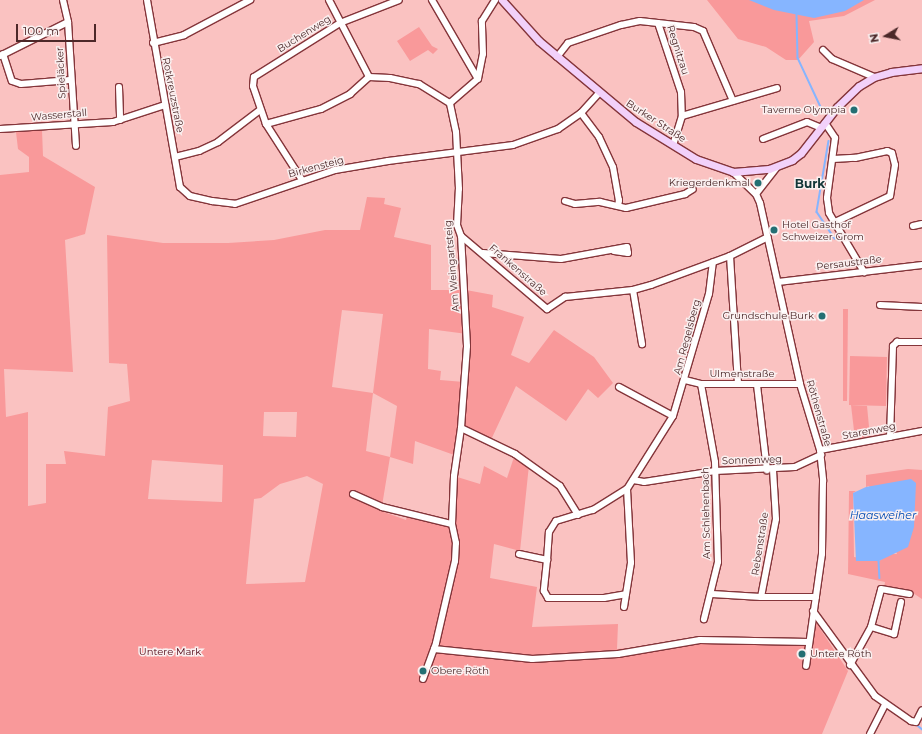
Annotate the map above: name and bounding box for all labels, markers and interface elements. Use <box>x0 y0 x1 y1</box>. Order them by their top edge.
street label: Buchenweg <box>275 13 333 55</box>
scale bar <box>18 16 98 42</box>
north arrow <box>866 16 906 56</box>
text: 100 m <box>23 23 59 38</box>
street label: Regnitzau <box>664 24 692 76</box>
text: N <box>867 32 882 44</box>
street label: Spieläcker <box>54 47 68 99</box>
street label: Rotkreuzstraße <box>160 56 186 134</box>
street label: Burker Straße <box>624 97 688 145</box>
place label: Taverne Olympia <box>762 104 846 116</box>
marker: Taverne Olympia <box>849 105 859 115</box>
street label: Wasserstall <box>30 107 88 123</box>
street label: Birkensteig <box>287 154 345 180</box>
place label: Kriegerdenkmal <box>669 177 750 189</box>
district label: Burk <box>795 177 825 191</box>
marker: Kriegerdenkmal <box>753 178 763 188</box>
place label: Hotel Gasthof Schweizer Grom <box>782 218 864 242</box>
street label: Am Weingartsteig <box>442 220 462 312</box>
marker: Hotel Gasthof Schweizer Grom <box>769 225 779 235</box>
street label: Frankenstraße <box>487 242 549 298</box>
street label: Persaustraße <box>816 253 882 273</box>
street label: Am Regelsberg <box>671 298 703 376</box>
place label: Grundschule Burk <box>723 310 814 322</box>
marker: Grundschule Burk <box>817 311 827 321</box>
street label: Ulmenstraße <box>709 368 775 380</box>
street label: Röthenstraße <box>804 379 834 447</box>
street label: Starenweg <box>841 420 897 442</box>
street label: Sonnenweg <box>722 453 782 467</box>
street label: Am Schlehenbach <box>699 467 713 559</box>
water label: Haasweiher <box>850 508 916 522</box>
street label: Rebenstraße <box>749 511 771 577</box>
park label: Untere Mark <box>139 646 201 658</box>
place label: Untere Röth <box>810 648 871 660</box>
marker: Untere Röth <box>797 649 807 659</box>
place label: Obere Röth <box>431 665 489 677</box>
marker: Obere Röth <box>418 666 428 676</box>

